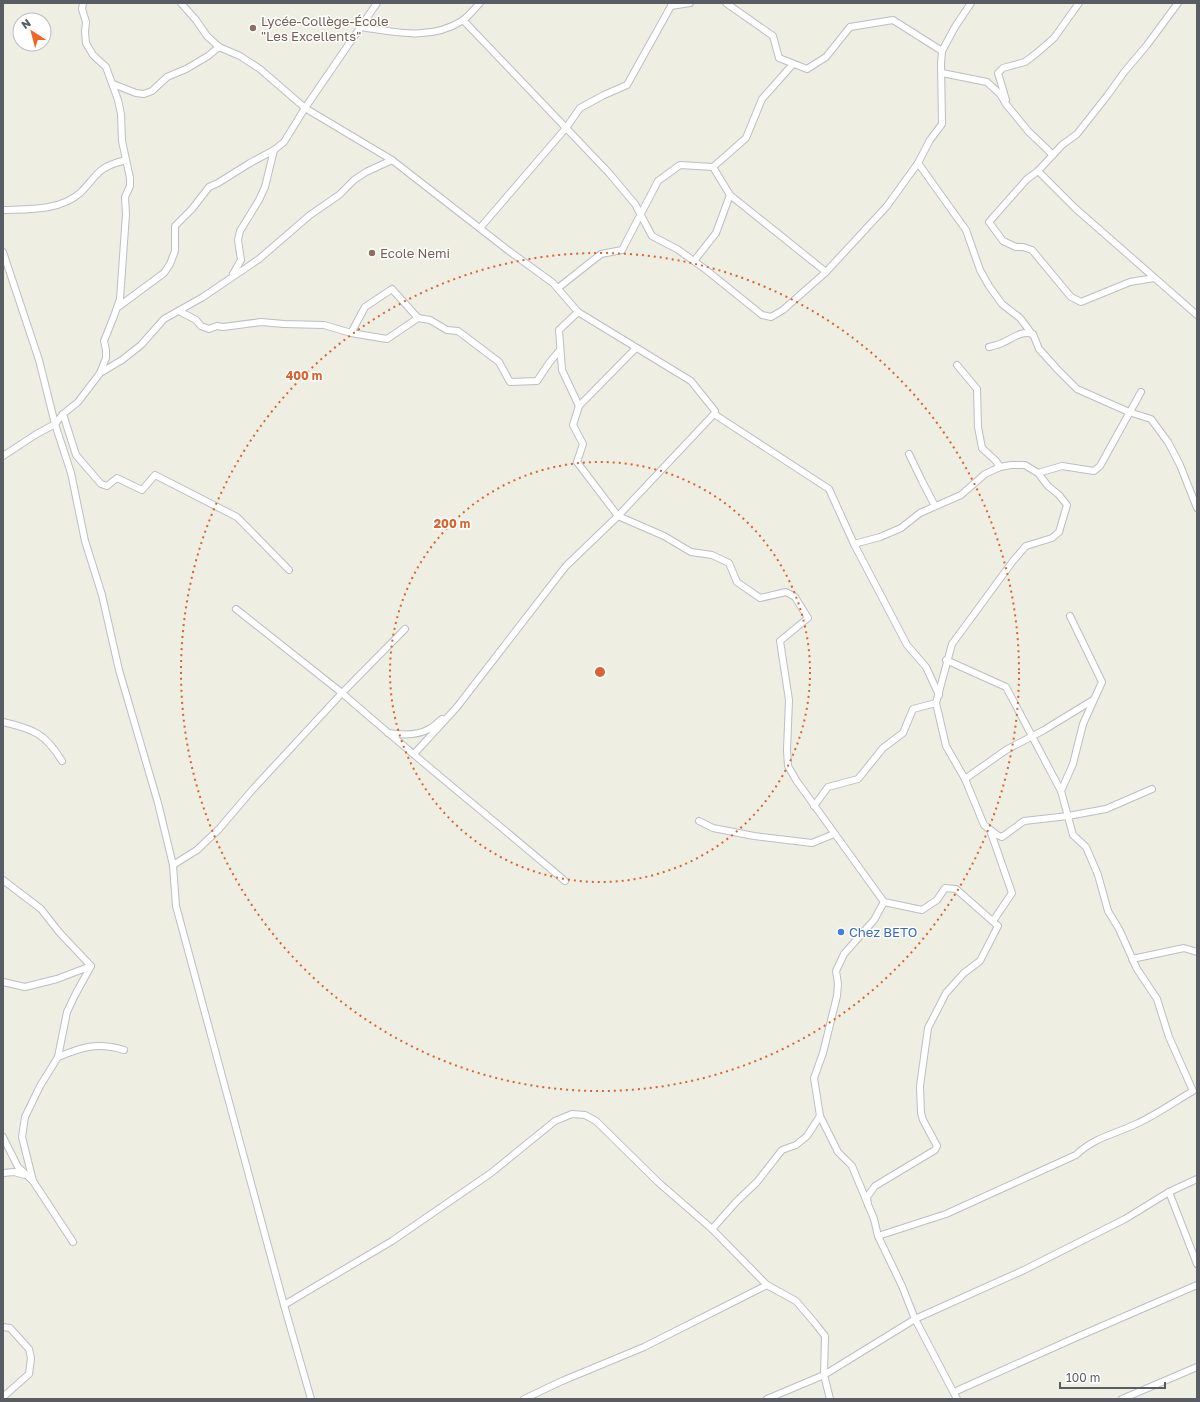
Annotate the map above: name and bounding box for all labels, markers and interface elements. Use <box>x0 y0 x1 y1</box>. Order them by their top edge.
north arrow <box>12 12 52 52</box>
place label: Lycée-Collège-École "Les Excellents" <box>261 13 389 44</box>
text: N <box>19 16 33 31</box>
marker: Lycée-Collège-École "Les Excellents" <box>248 23 258 33</box>
place label: Ecole Nemi <box>380 245 450 261</box>
marker: Ecole Nemi <box>367 248 377 258</box>
text: 400 m <box>286 368 322 383</box>
text: 200 m <box>434 516 470 531</box>
centre of rings <box>593 665 607 679</box>
place label: Chez BETO <box>849 924 917 940</box>
marker: Chez BETO <box>836 927 846 937</box>
scale bar <box>1060 1364 1165 1390</box>
text: 100 m <box>1066 1370 1100 1385</box>

